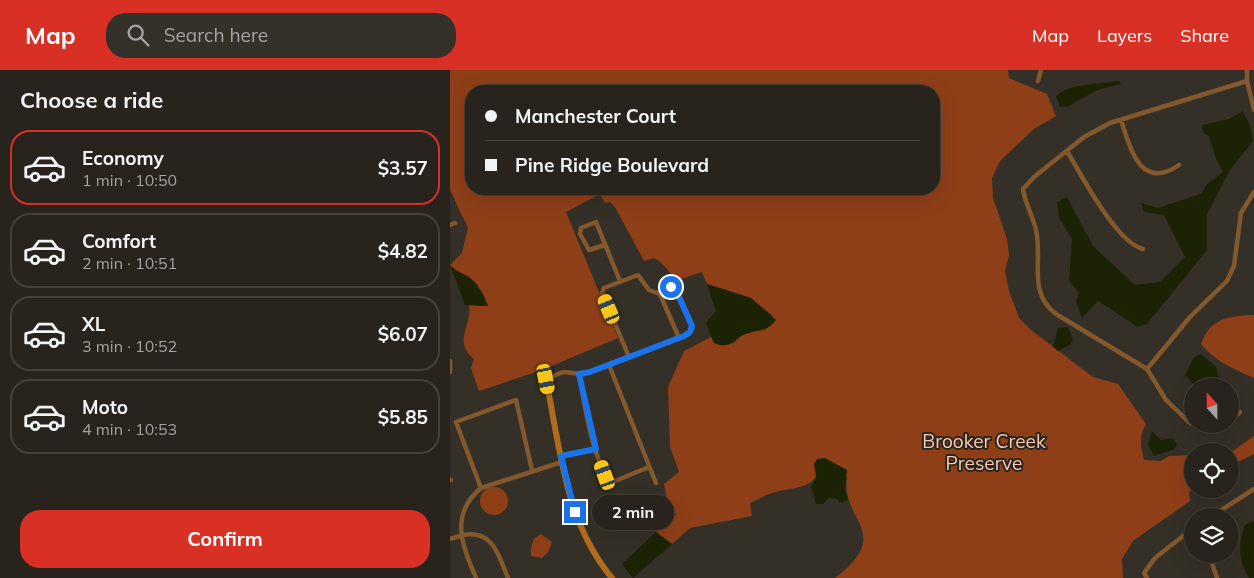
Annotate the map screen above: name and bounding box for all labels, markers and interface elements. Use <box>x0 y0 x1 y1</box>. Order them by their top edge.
search box <box>106 13 456 58</box>
text: Map <box>25 20 76 50</box>
icon: search <box>124 21 152 49</box>
text: Search here <box>164 23 268 47</box>
text: Map <box>1032 24 1069 47</box>
text: Layers <box>1097 24 1152 47</box>
text: Share <box>1180 24 1229 47</box>
text: Choose a ride <box>20 86 163 114</box>
text: Manchester Court <box>515 104 676 128</box>
icon: car <box>22 145 67 190</box>
text: Economy <box>82 146 164 170</box>
text: Pine Ridge Boulevard <box>515 153 709 177</box>
text: $3.57 <box>378 156 428 180</box>
text: 1 min · 10:50 <box>82 170 177 190</box>
icon: car <box>22 228 67 273</box>
text: Comfort <box>82 229 156 253</box>
text: $4.82 <box>378 239 428 263</box>
text: 2 min · 10:51 <box>82 253 177 273</box>
route start <box>660 276 682 298</box>
car <box>596 292 621 326</box>
icon: car <box>22 311 67 356</box>
text: XL <box>82 312 105 336</box>
text: $6.07 <box>378 322 428 346</box>
text: 3 min · 10:52 <box>82 336 177 356</box>
car <box>535 363 556 395</box>
north arrow <box>1184 378 1239 432</box>
map controls <box>1184 378 1239 563</box>
icon: car <box>22 394 67 439</box>
text: Moto <box>82 395 128 419</box>
text: $5.85 <box>378 405 428 429</box>
text: 4 min · 10:53 <box>82 419 177 439</box>
park label: Brooker Creek Preserve <box>922 429 1046 475</box>
button: locate <box>1184 443 1239 498</box>
car <box>592 458 617 492</box>
callout: 2 min <box>592 494 675 530</box>
route end <box>564 501 586 523</box>
text: 2 min <box>612 502 654 522</box>
button: layers <box>1184 508 1239 563</box>
button: Confirm <box>20 510 430 568</box>

